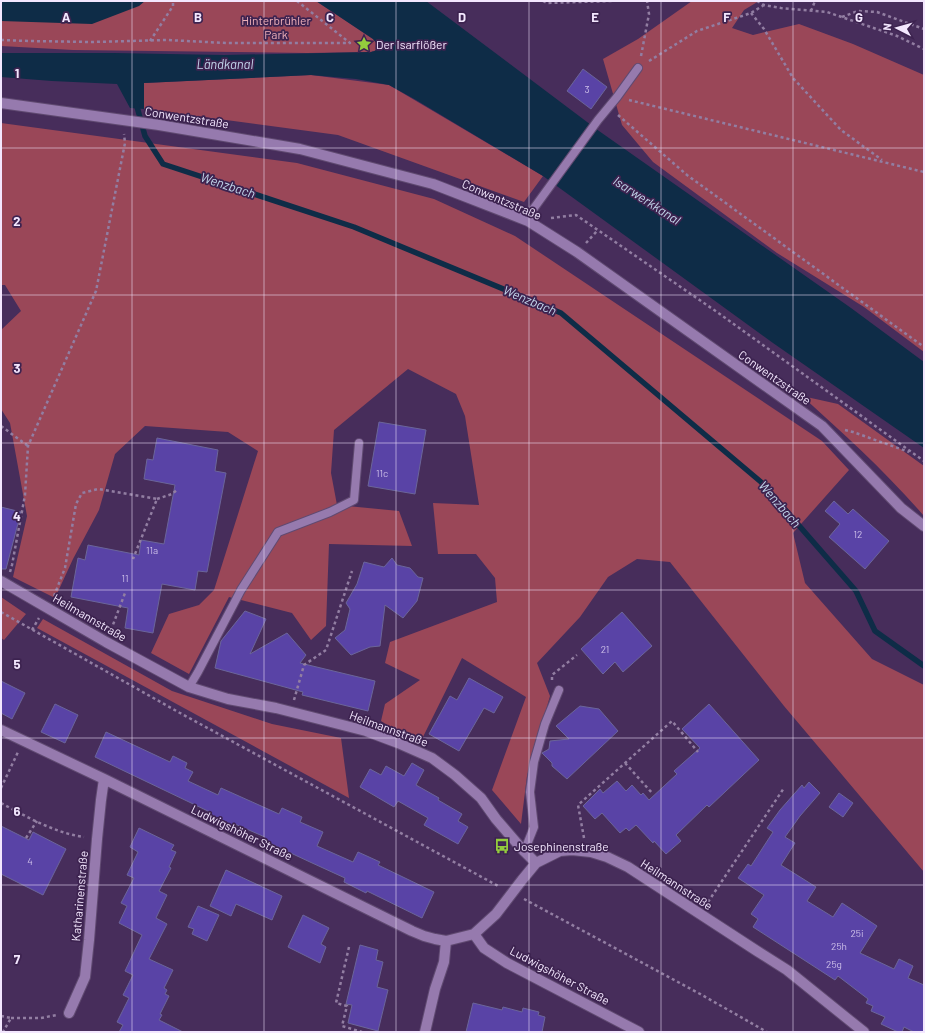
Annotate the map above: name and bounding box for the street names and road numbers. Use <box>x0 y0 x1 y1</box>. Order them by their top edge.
street label: Conwentzstraße <box>144 103 230 131</box>
street label: Conwentzstraße <box>460 176 544 222</box>
street label: Conwentzstraße <box>736 347 814 407</box>
street label: Heilmannstraße <box>51 590 129 644</box>
street label: Heilmannstraße <box>348 707 430 749</box>
street label: Ludwigshöher Straße <box>189 801 295 863</box>
street label: Katharinenstraße <box>68 850 90 942</box>
street label: Heilmannstraße <box>638 856 716 912</box>
street label: Ludwigshöher Straße <box>508 943 612 1007</box>

